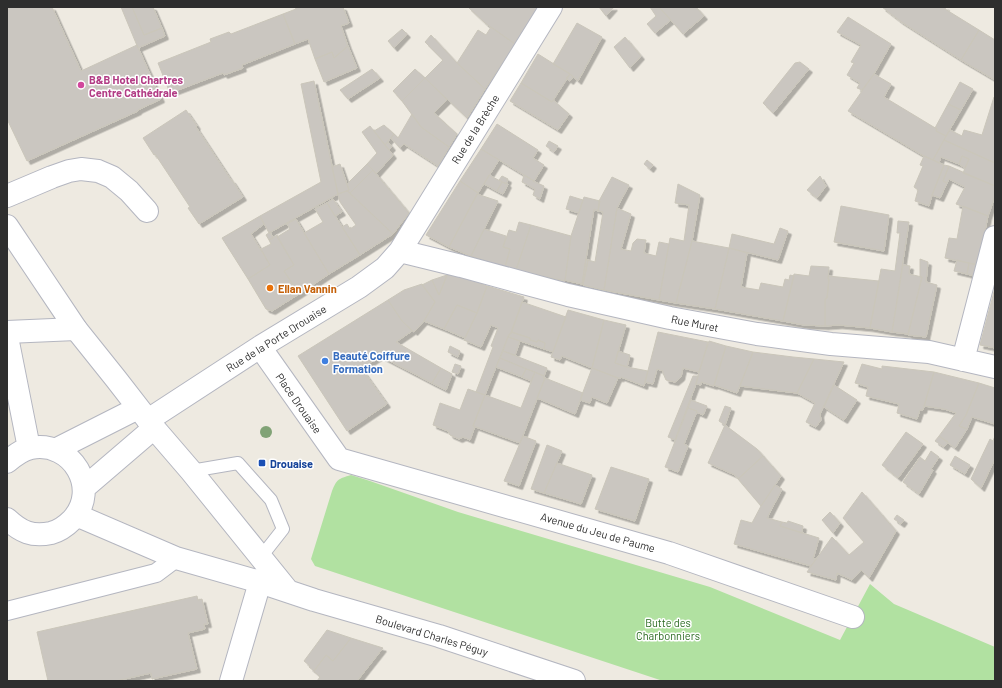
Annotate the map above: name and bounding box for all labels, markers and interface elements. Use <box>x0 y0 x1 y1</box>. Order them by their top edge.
place label: B&B Hotel Chartres Centre Cathédrale <box>89 73 183 99</box>
marker: B&B Hotel Chartres Centre Cathédrale <box>76 80 86 90</box>
street label: Rue de la Brèche <box>448 92 502 166</box>
place label: Ellan Vannin <box>278 282 337 295</box>
marker: Ellan Vannin <box>265 283 275 293</box>
street label: Rue de la Porte Drouaise <box>223 302 329 374</box>
street label: Rue Muret <box>670 312 720 334</box>
place label: Beauté Coiffure Formation <box>333 349 410 375</box>
marker: Beauté Coiffure Formation <box>320 356 330 366</box>
street label: Place Drouaise <box>273 370 325 436</box>
place label: Drouaise <box>270 457 313 470</box>
marker: Drouaise <box>257 458 267 468</box>
street label: Avenue du Jeu de Paume <box>539 509 657 555</box>
street label: Boulevard Charles Péguy <box>374 612 490 658</box>
park label: Butte des Charbonniers <box>636 616 700 642</box>

